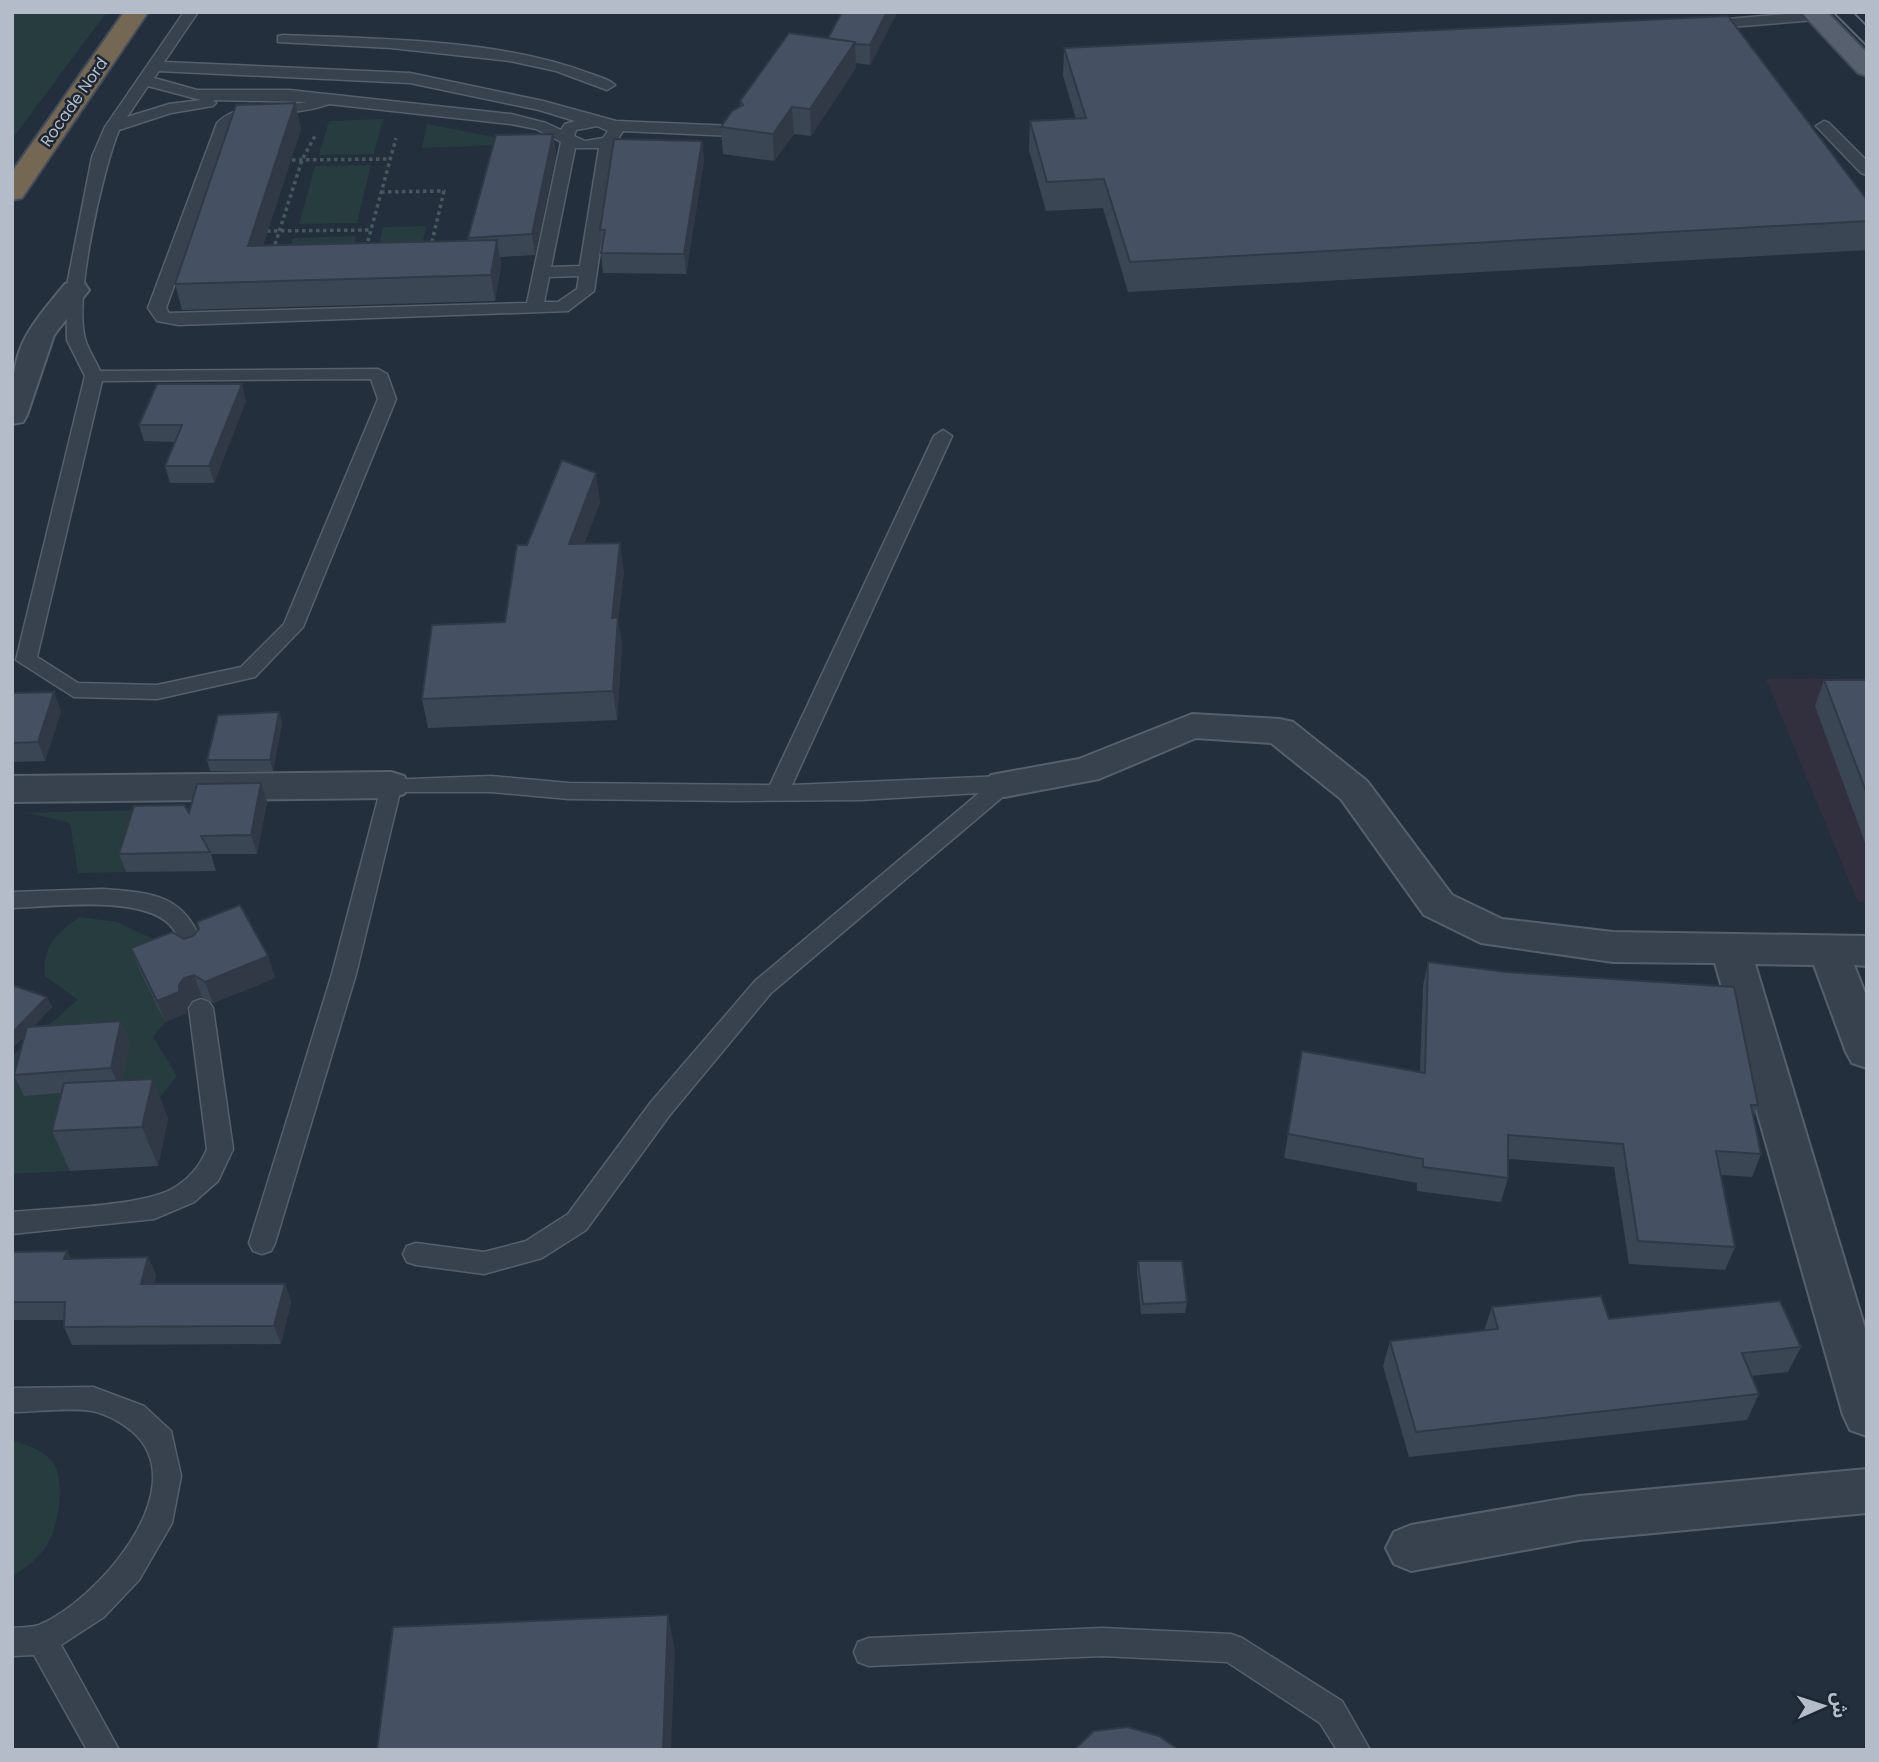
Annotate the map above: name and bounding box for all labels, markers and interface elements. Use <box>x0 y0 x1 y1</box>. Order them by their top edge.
street label: Rocade Nord <box>35 53 113 151</box>
north arrow <box>1788 1671 1858 1741</box>
text: ش <box>1825 1691 1854 1719</box>

